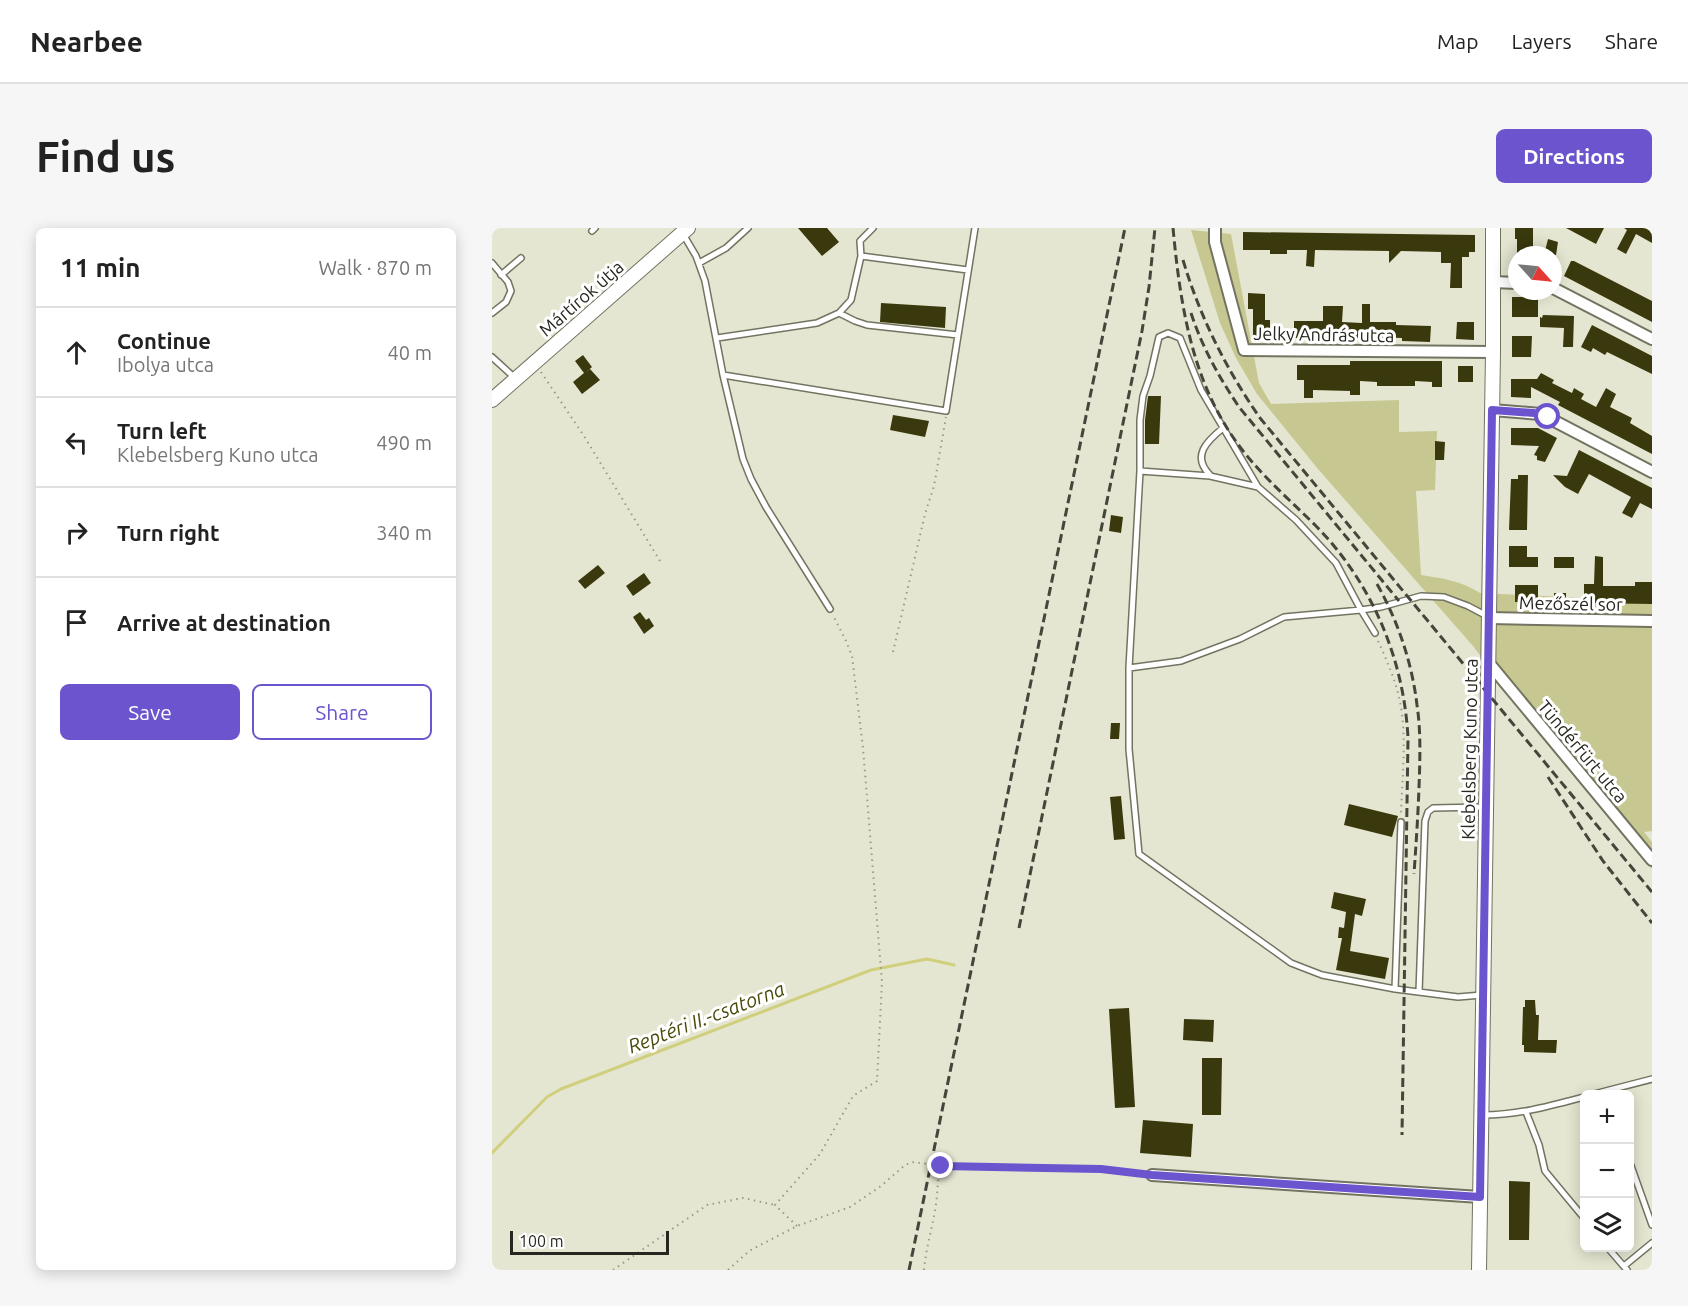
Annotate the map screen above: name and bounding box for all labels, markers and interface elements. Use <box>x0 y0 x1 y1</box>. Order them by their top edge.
text: Nearbee <box>30 26 143 57</box>
text: Map <box>1437 29 1478 53</box>
text: Layers <box>1511 29 1572 53</box>
text: Share <box>1605 29 1658 53</box>
button: Directions <box>1496 129 1652 183</box>
text: Find us <box>36 133 175 180</box>
north arrow <box>1508 246 1562 300</box>
text: 11 min <box>60 253 140 282</box>
text: Walk · 870 m <box>319 256 432 279</box>
street label: Mártírok útja <box>535 256 627 340</box>
street label: Jelky András utca <box>1253 323 1395 345</box>
text: Continue <box>117 328 211 353</box>
icon: ahead <box>60 336 93 369</box>
text: 40 m <box>388 341 432 364</box>
text: Ibolya utca <box>117 353 214 376</box>
route start <box>1534 403 1560 429</box>
text: Turn left <box>117 418 207 443</box>
icon: left <box>60 426 93 459</box>
text: 490 m <box>376 431 432 454</box>
text: Klebelsberg Kuno utca <box>117 443 318 466</box>
icon: right <box>60 516 93 549</box>
text: Turn right <box>117 520 219 545</box>
text: 340 m <box>376 521 432 544</box>
street label: Mezőszél sor <box>1519 592 1623 614</box>
icon: arrive <box>60 606 93 639</box>
text: Arrive at destination <box>117 610 331 635</box>
street label: Klebelsberg Kuno utca <box>1457 658 1481 840</box>
button: Save <box>60 684 240 740</box>
button: Share <box>252 684 432 740</box>
street label: Tündérfürt utca <box>1534 696 1632 806</box>
water label: Reptéri II.-csatorna <box>624 976 788 1057</box>
map controls <box>1580 1090 1634 1252</box>
button: + <box>1580 1090 1634 1144</box>
button: − <box>1580 1144 1634 1198</box>
route end <box>927 1152 953 1178</box>
button: layers <box>1580 1198 1634 1252</box>
scale bar <box>510 1228 669 1256</box>
text: 100 m <box>519 1232 564 1250</box>

